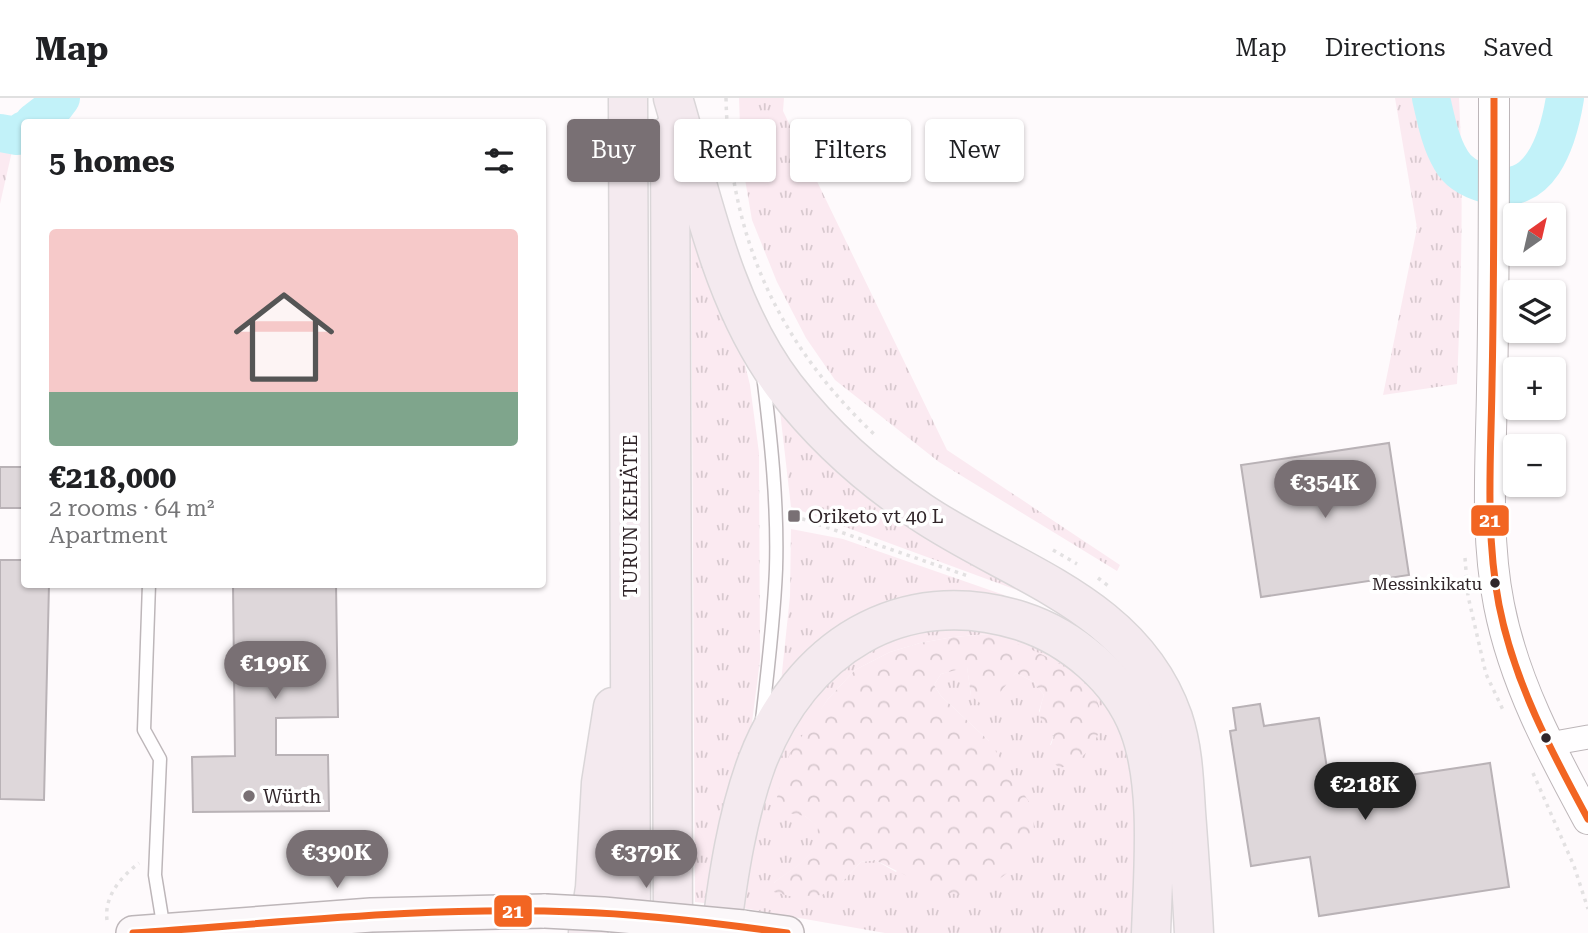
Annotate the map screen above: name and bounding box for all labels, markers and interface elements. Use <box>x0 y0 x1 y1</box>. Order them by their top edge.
text: Map <box>35 29 109 68</box>
text: Map <box>1235 34 1287 62</box>
text: Directions <box>1325 34 1445 62</box>
text: Saved <box>1483 34 1553 62</box>
chip: Buy <box>567 119 660 182</box>
chip: Rent <box>674 119 776 182</box>
chip: Filters <box>790 119 911 182</box>
chip: New <box>925 119 1024 182</box>
icon: filters <box>480 142 518 180</box>
text: 5 homes <box>49 144 175 179</box>
north arrow <box>1503 203 1566 266</box>
map controls <box>1503 203 1566 497</box>
icon: home <box>221 274 347 400</box>
button: layers <box>1503 280 1566 343</box>
button: + <box>1503 357 1566 420</box>
button: − <box>1503 434 1566 497</box>
street label: TURUN KEHÄTIE <box>619 435 642 597</box>
text: €218,000 <box>49 460 176 495</box>
pin: €354K <box>1276 460 1374 520</box>
text: €354K <box>1290 469 1360 496</box>
text: 2 rooms · 64 m² <box>49 495 215 522</box>
line badge: 21 <box>1470 504 1510 537</box>
place label: Oriketo vt 40 L <box>808 505 944 528</box>
marker: Oriketo vt 40 L <box>786 508 802 524</box>
text: 21 <box>1479 509 1501 532</box>
text: Apartment <box>49 522 168 549</box>
place label: Messinkikatu <box>1372 574 1482 594</box>
marker: Messinkikatu <box>1488 576 1502 590</box>
pin: €199K <box>226 642 324 701</box>
text: €199K <box>240 650 310 677</box>
unlabelled marker <box>1539 731 1553 745</box>
pin: €218K <box>1316 762 1414 822</box>
text: €218K <box>1330 771 1400 798</box>
place label: Würth <box>263 785 321 808</box>
marker: Würth <box>241 788 257 804</box>
pin: €390K <box>288 830 386 890</box>
pin: €379K <box>597 830 695 890</box>
text: €390K <box>302 839 372 866</box>
text: €379K <box>611 839 681 866</box>
line badge: 21 <box>493 894 533 928</box>
text: 21 <box>502 900 524 923</box>

